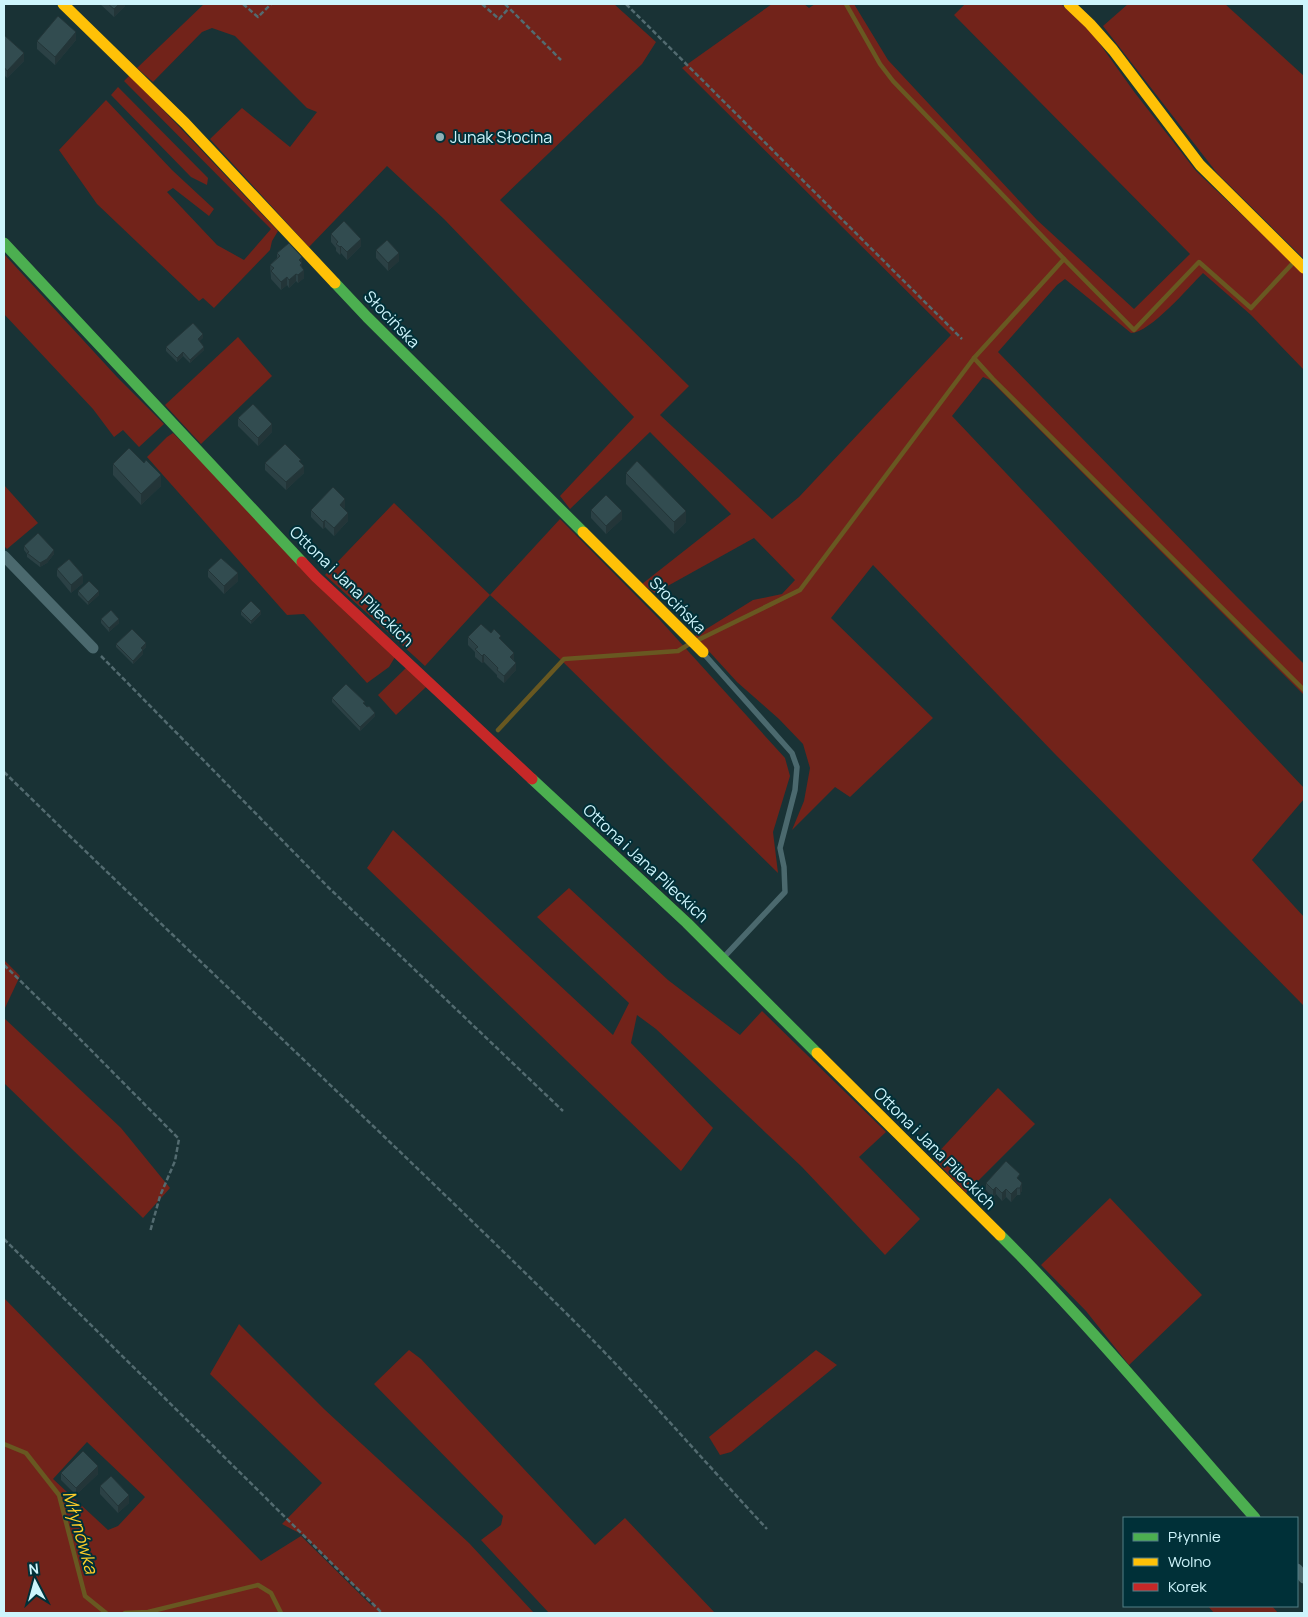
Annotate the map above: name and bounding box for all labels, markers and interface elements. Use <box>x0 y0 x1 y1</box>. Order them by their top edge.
place label: Junak Słocina <box>450 126 552 148</box>
marker: Junak Słocina <box>434 131 446 143</box>
street label: Słocińska <box>359 285 425 353</box>
street label: Ottona i Jana Pileckich <box>285 521 419 651</box>
street label: Słocińska <box>645 572 711 638</box>
street label: Ottona i Jana Pileckich <box>578 799 714 927</box>
street label: Ottona i Jana Pileckich <box>869 1082 1001 1214</box>
water label: Młynówka <box>58 1488 105 1577</box>
legend <box>1123 1517 1298 1607</box>
text: Płynnie <box>1168 1526 1221 1547</box>
text: Wolno <box>1168 1551 1211 1572</box>
north arrow <box>10 1557 60 1607</box>
text: N <box>28 1559 40 1579</box>
text: Korek <box>1168 1576 1207 1597</box>

